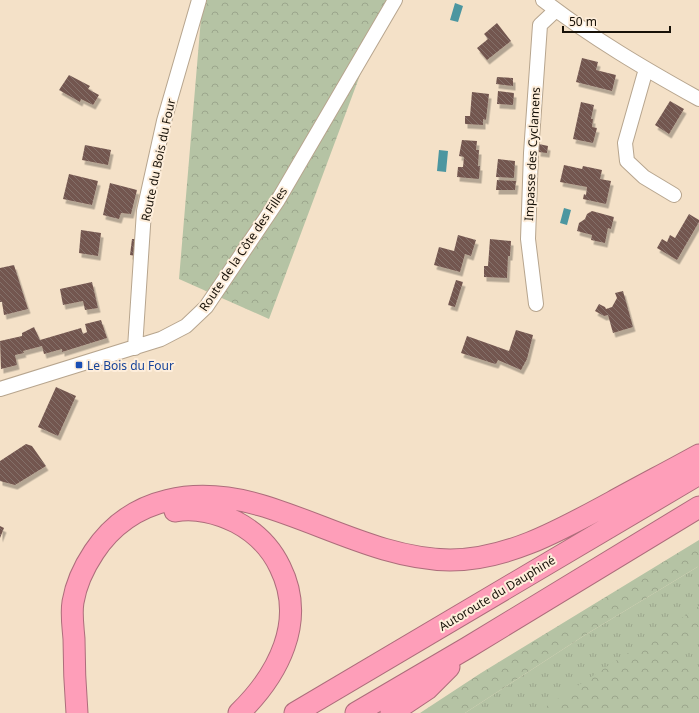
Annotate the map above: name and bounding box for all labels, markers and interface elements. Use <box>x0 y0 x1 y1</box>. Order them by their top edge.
scale bar <box>563 8 670 34</box>
text: 50 m <box>569 13 597 30</box>
street label: Impasse des Cyclamens <box>520 86 544 221</box>
street label: Route du Bois du Four <box>137 97 179 223</box>
street label: Route de la Côte des Filles <box>195 183 291 315</box>
place label: Le Bois du Four <box>87 357 174 374</box>
marker: Le Bois du Four <box>74 360 84 370</box>
street label: Autoroute du Dauphiné <box>436 551 559 635</box>

